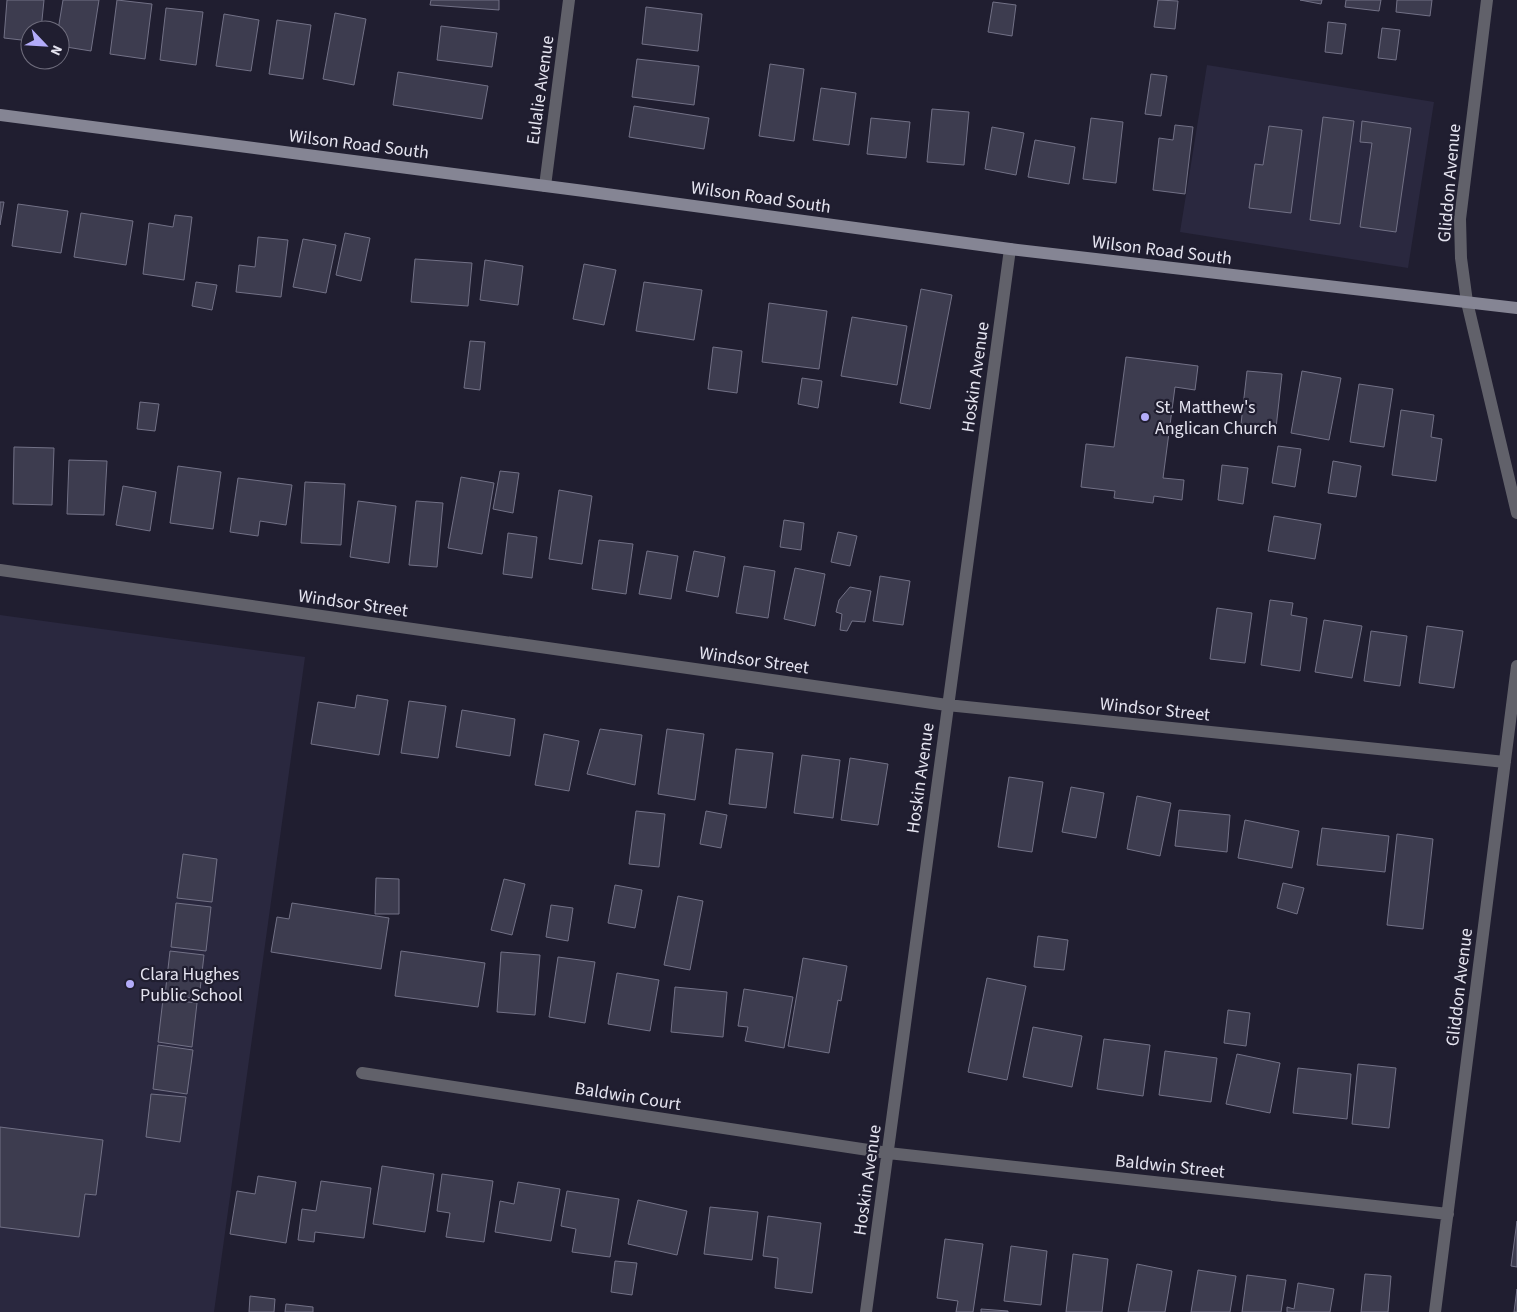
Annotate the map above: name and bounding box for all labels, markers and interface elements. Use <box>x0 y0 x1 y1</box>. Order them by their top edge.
north arrow <box>20 20 70 70</box>
street label: Eulalie Avenue <box>520 34 561 146</box>
text: N <box>45 42 67 59</box>
street label: Wilson Road South <box>287 123 431 166</box>
street label: Gliddon Avenue <box>1432 123 1467 243</box>
street label: Wilson Road South <box>689 175 833 220</box>
street label: Wilson Road South <box>1090 229 1234 272</box>
street label: Hoskin Avenue <box>955 320 996 434</box>
place label: St. Matthew's Anglican Church <box>1155 395 1277 441</box>
marker: St. Matthew's Anglican Church <box>1139 411 1151 423</box>
street label: Windsor Street <box>296 583 409 624</box>
street label: Windsor Street <box>697 640 810 681</box>
street label: Windsor Street <box>1099 691 1211 728</box>
street label: Hoskin Avenue <box>900 721 941 835</box>
street label: Gliddon Avenue <box>1440 927 1479 1048</box>
place label: Clara Hughes Public School <box>140 962 242 1008</box>
marker: Clara Hughes Public School <box>124 978 136 990</box>
street label: Baldwin Court <box>573 1076 683 1117</box>
street label: Hoskin Avenue <box>847 1123 888 1237</box>
street label: Baldwin Street <box>1114 1148 1226 1185</box>

